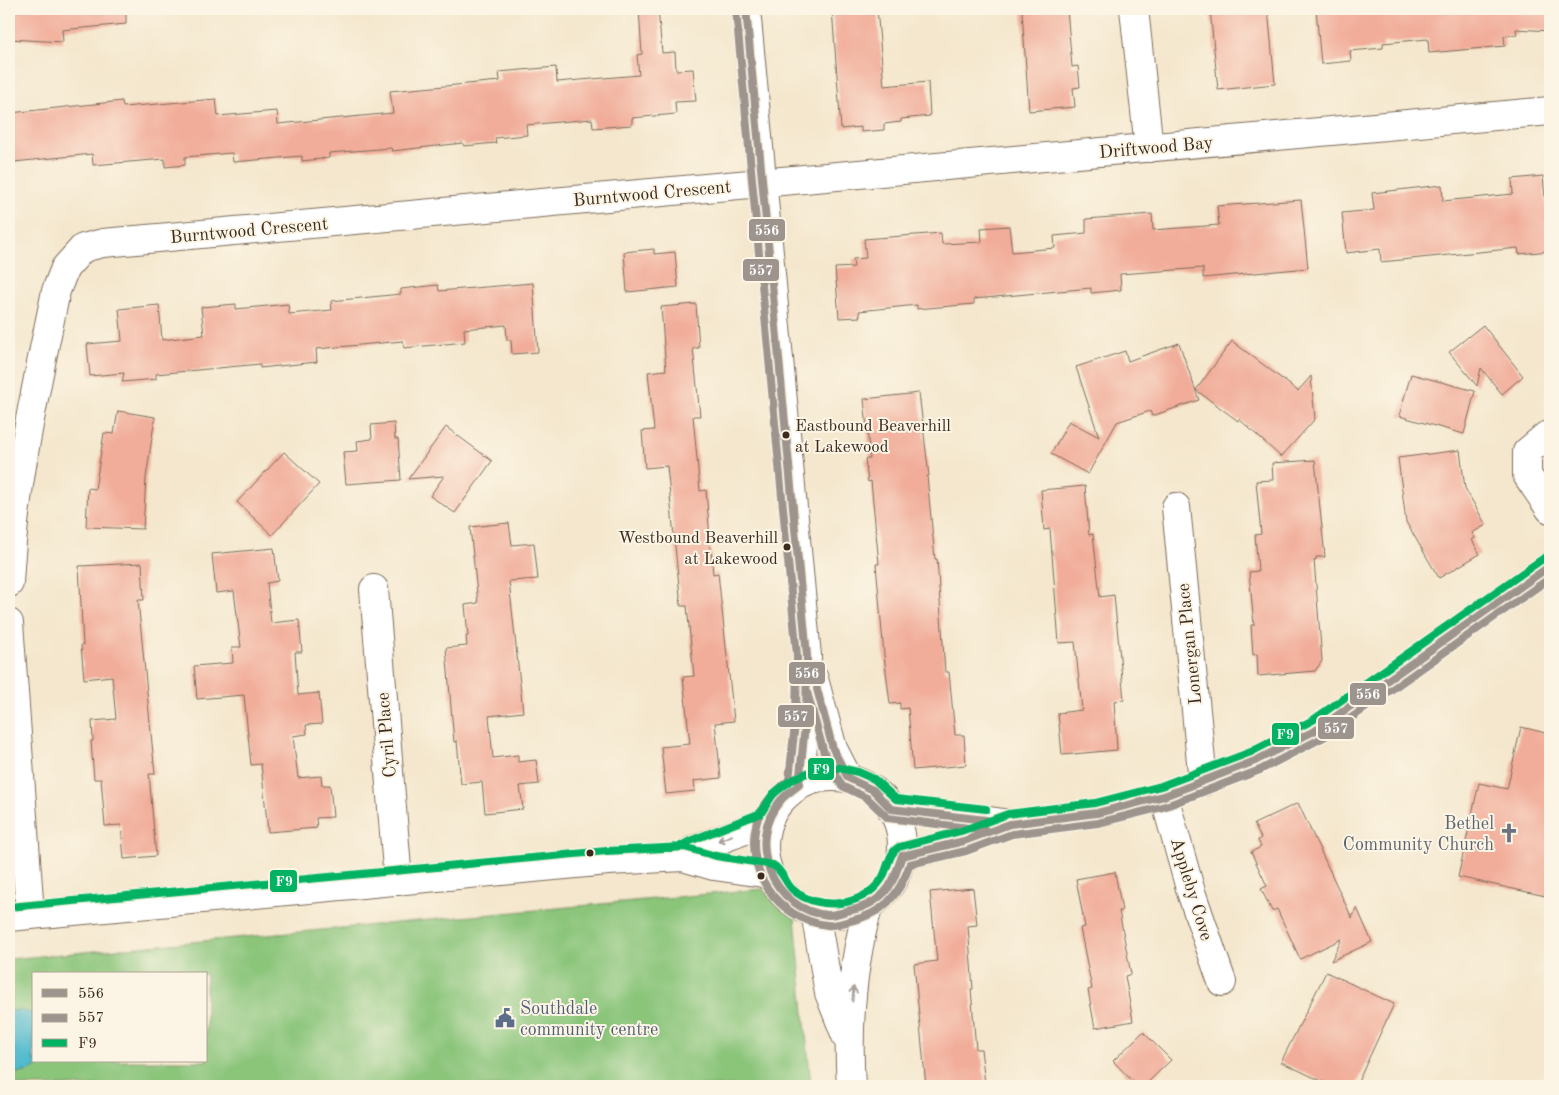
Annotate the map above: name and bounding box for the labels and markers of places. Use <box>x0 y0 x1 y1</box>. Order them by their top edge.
place label: Eastbound Beaverhill at Lakewood <box>795 418 951 456</box>
marker: Eastbound Beaverhill at Lakewood <box>781 430 791 440</box>
place label: Westbound Beaverhill at Lakewood <box>618 530 778 568</box>
marker: Westbound Beaverhill at Lakewood <box>782 542 792 552</box>
place label: Bethel Community Church <box>1343 815 1494 854</box>
church icon: Bethel Community Church <box>1498 822 1520 844</box>
unlabelled marker <box>585 848 595 858</box>
unlabelled marker <box>756 871 766 881</box>
place label: Southdale community centre <box>520 1000 658 1039</box>
public building icon: Southdale community centre <box>494 1007 516 1029</box>

